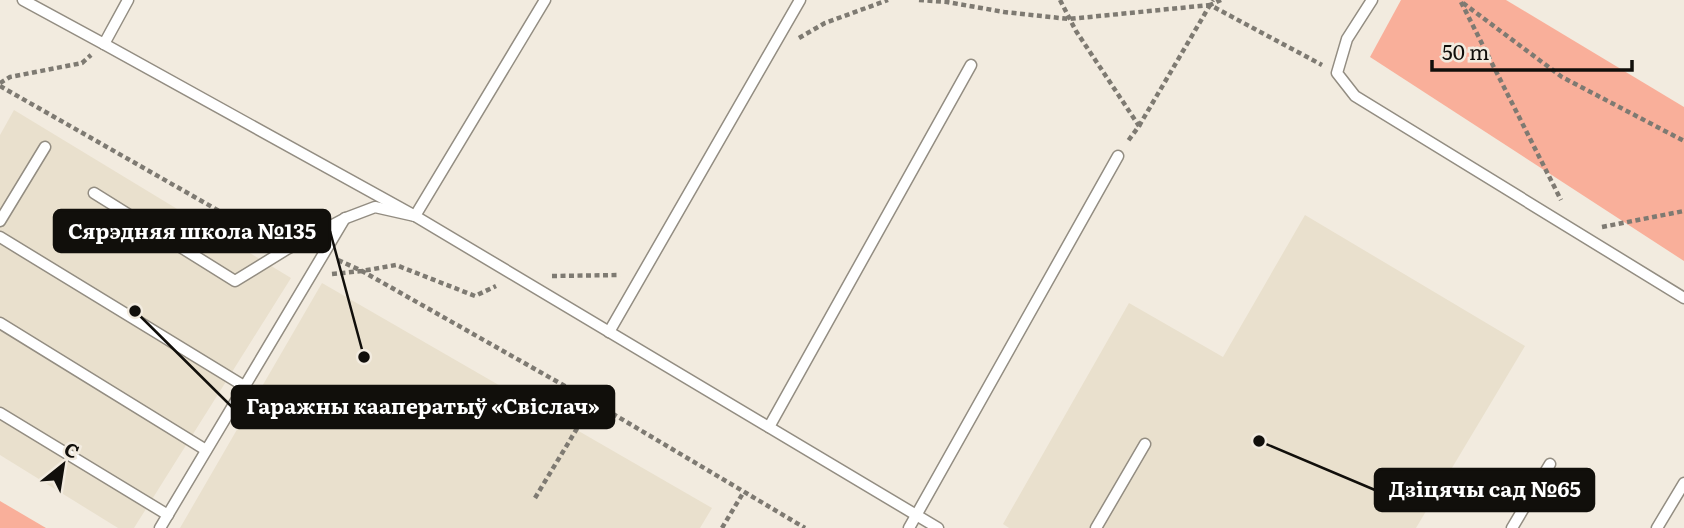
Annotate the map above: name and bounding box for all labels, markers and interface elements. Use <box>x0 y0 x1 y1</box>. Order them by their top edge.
scale bar <box>1432 28 1632 72</box>
text: 50 m <box>1442 35 1489 66</box>
callout: Сярэдняя школа №135 <box>54 210 330 252</box>
text: Сярэдняя школа №135 <box>68 214 316 245</box>
callout: Гаражны кааператыў «Свіслач» <box>232 386 614 428</box>
text: Гаражны кааператыў «Свіслач» <box>246 389 600 420</box>
north arrow <box>28 430 98 500</box>
text: С <box>59 434 85 465</box>
callout: Дзіцячы сад №65 <box>1375 469 1594 511</box>
text: Дзіцячы сад №65 <box>1389 472 1581 503</box>

